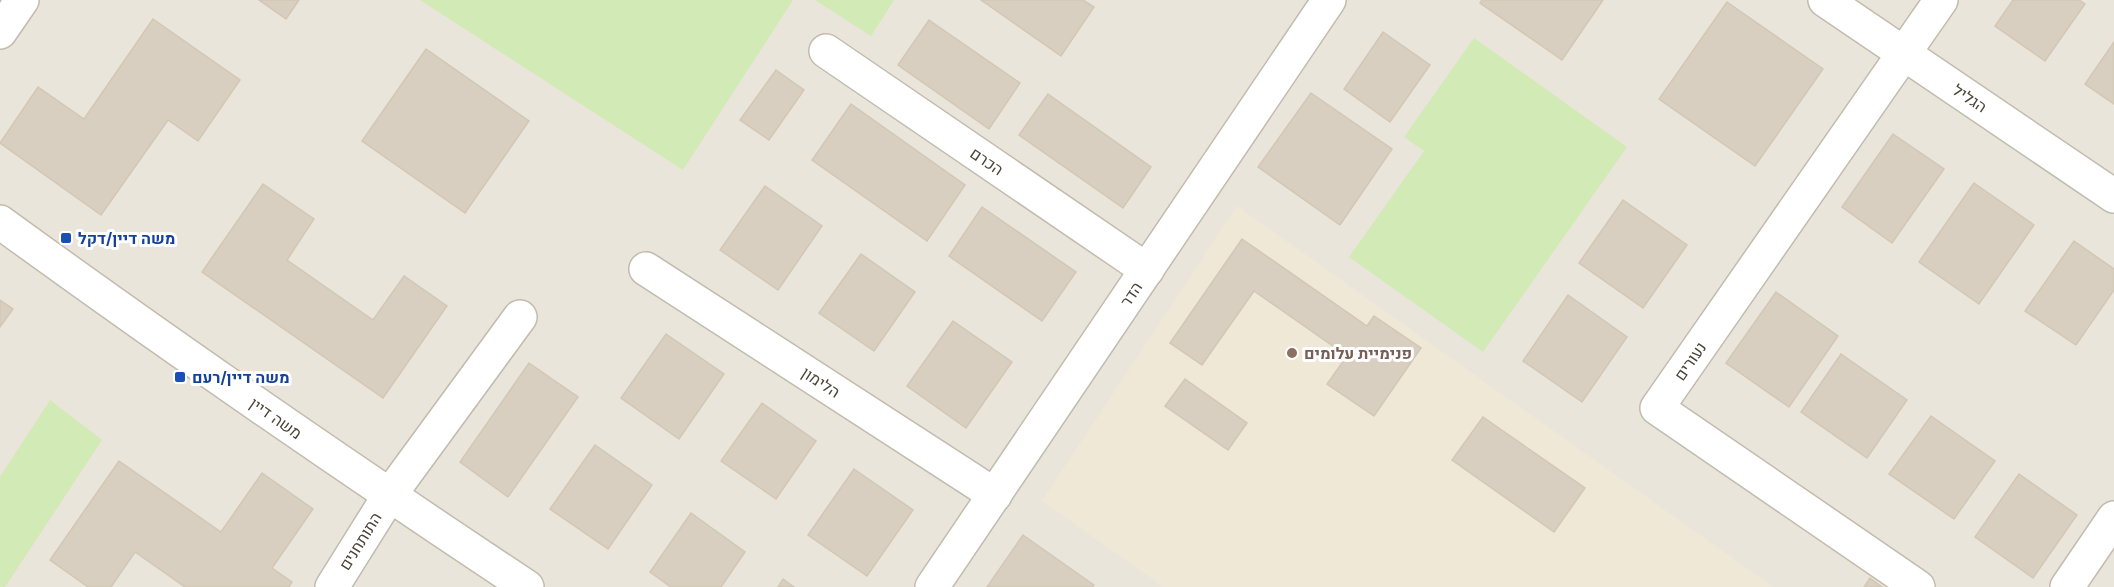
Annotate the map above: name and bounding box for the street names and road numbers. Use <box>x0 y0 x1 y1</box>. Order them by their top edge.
street label: הגליל <box>1949 79 1991 117</box>
street label: הכרם <box>966 143 1008 179</box>
street label: הדר <box>1116 278 1146 310</box>
street label: נעורים <box>1670 338 1710 384</box>
street label: הלימון <box>798 362 844 402</box>
street label: משה דיין <box>246 393 306 443</box>
street label: התותחנים <box>334 508 386 574</box>

